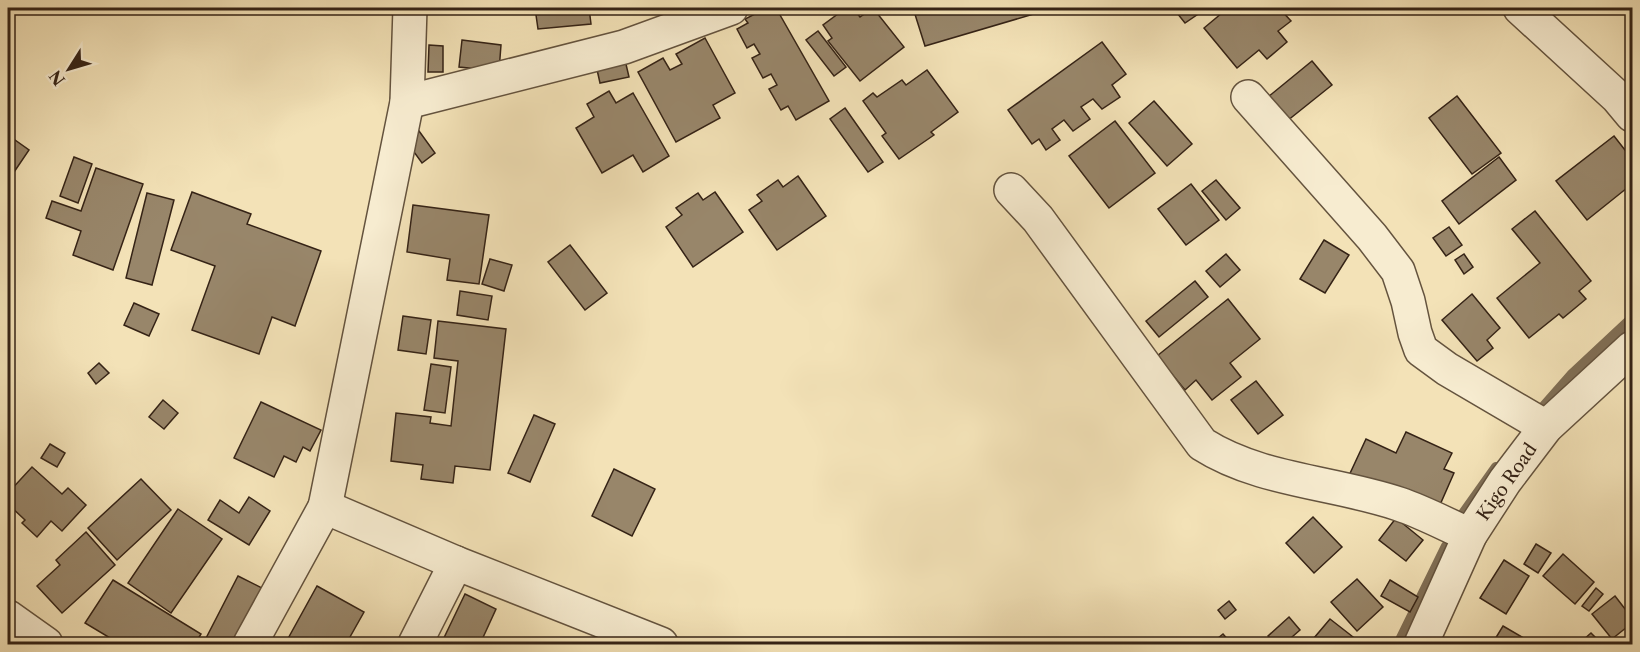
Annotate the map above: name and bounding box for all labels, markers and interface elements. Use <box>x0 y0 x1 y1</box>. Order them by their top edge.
north arrow <box>39 39 99 99</box>
text: N <box>45 66 69 90</box>
street label: Kigo Road <box>1472 439 1542 525</box>

